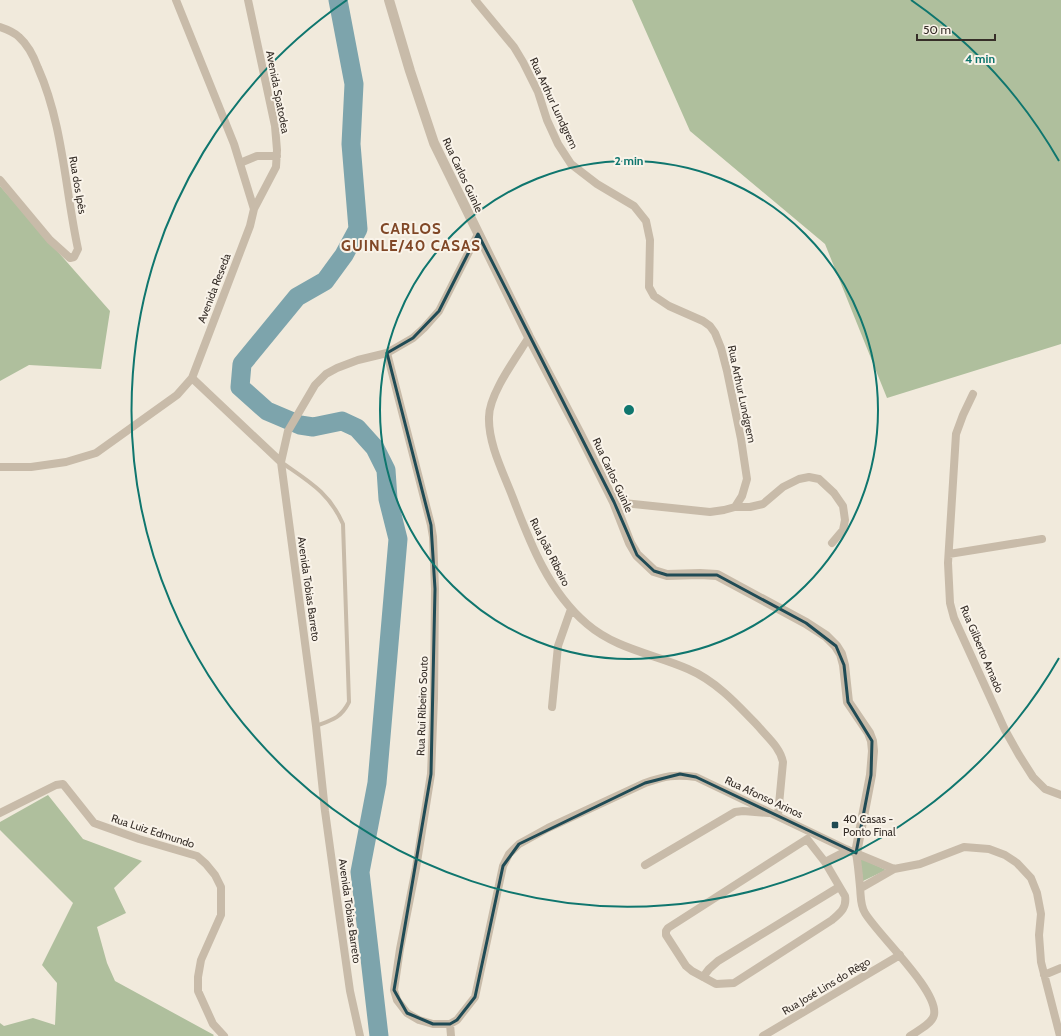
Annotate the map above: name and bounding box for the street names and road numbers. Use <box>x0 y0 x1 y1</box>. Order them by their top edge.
street label: Avenida Spatodea <box>263 49 293 135</box>
street label: Rua Arthur Lundgrem <box>527 55 581 151</box>
street label: Rua Carlos Guinle <box>440 135 487 215</box>
street label: Rua dos Ipês <box>66 155 90 215</box>
street label: Avenida Reseda <box>194 251 234 325</box>
street label: Rua Arthur Lundgrem <box>725 344 759 444</box>
street label: Rua Carlos Guinle <box>590 435 637 515</box>
street label: Rua João Ribeiro <box>527 515 573 589</box>
street label: Avenida Tobias Barreto <box>295 536 323 642</box>
street label: Rua Gilberto Amado <box>957 603 1007 695</box>
street label: Rua Rui Ribeiro Souto <box>413 656 431 756</box>
street label: Rua Afonso Arinos <box>723 773 806 821</box>
street label: Rua Luiz Edmundo <box>109 811 197 851</box>
street label: Avenida Tobias Barreto <box>336 858 364 964</box>
street label: Rua José Lins do Rêgo <box>779 954 873 1018</box>

